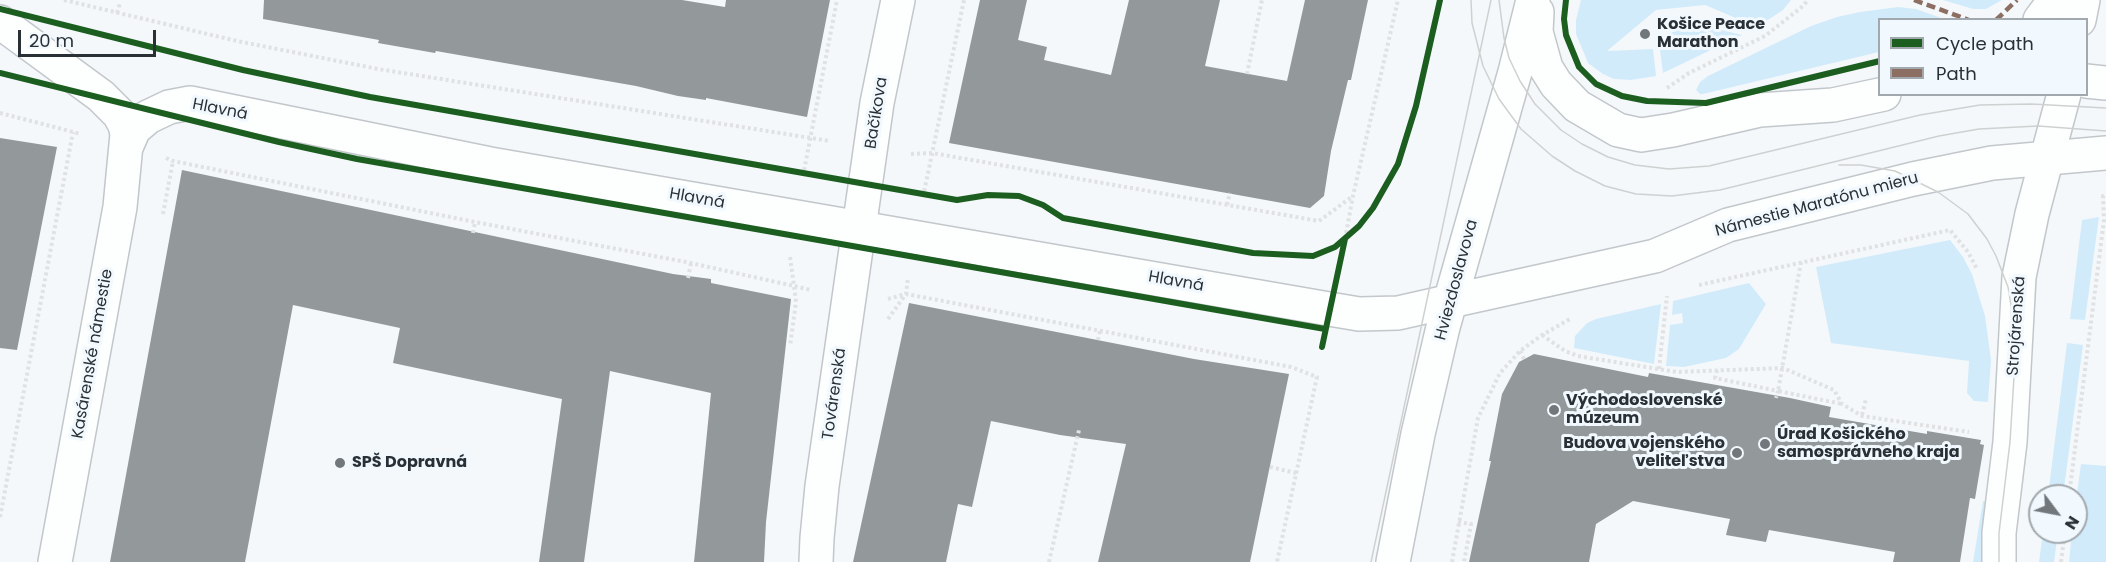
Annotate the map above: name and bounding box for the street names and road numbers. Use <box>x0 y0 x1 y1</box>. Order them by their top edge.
street label: Bačíkova <box>862 76 892 150</box>
street label: Hlavná <box>191 95 249 125</box>
street label: Námestie Maratónu mieru <box>1713 169 1921 241</box>
street label: Hlavná <box>668 185 726 213</box>
street label: Hviezdoslavova <box>1432 217 1482 343</box>
street label: Kasárenské námestie <box>69 268 117 440</box>
street label: Hlavná <box>1147 268 1205 296</box>
street label: Strojárenská <box>2004 276 2030 376</box>
street label: Továrenská <box>819 347 851 441</box>

